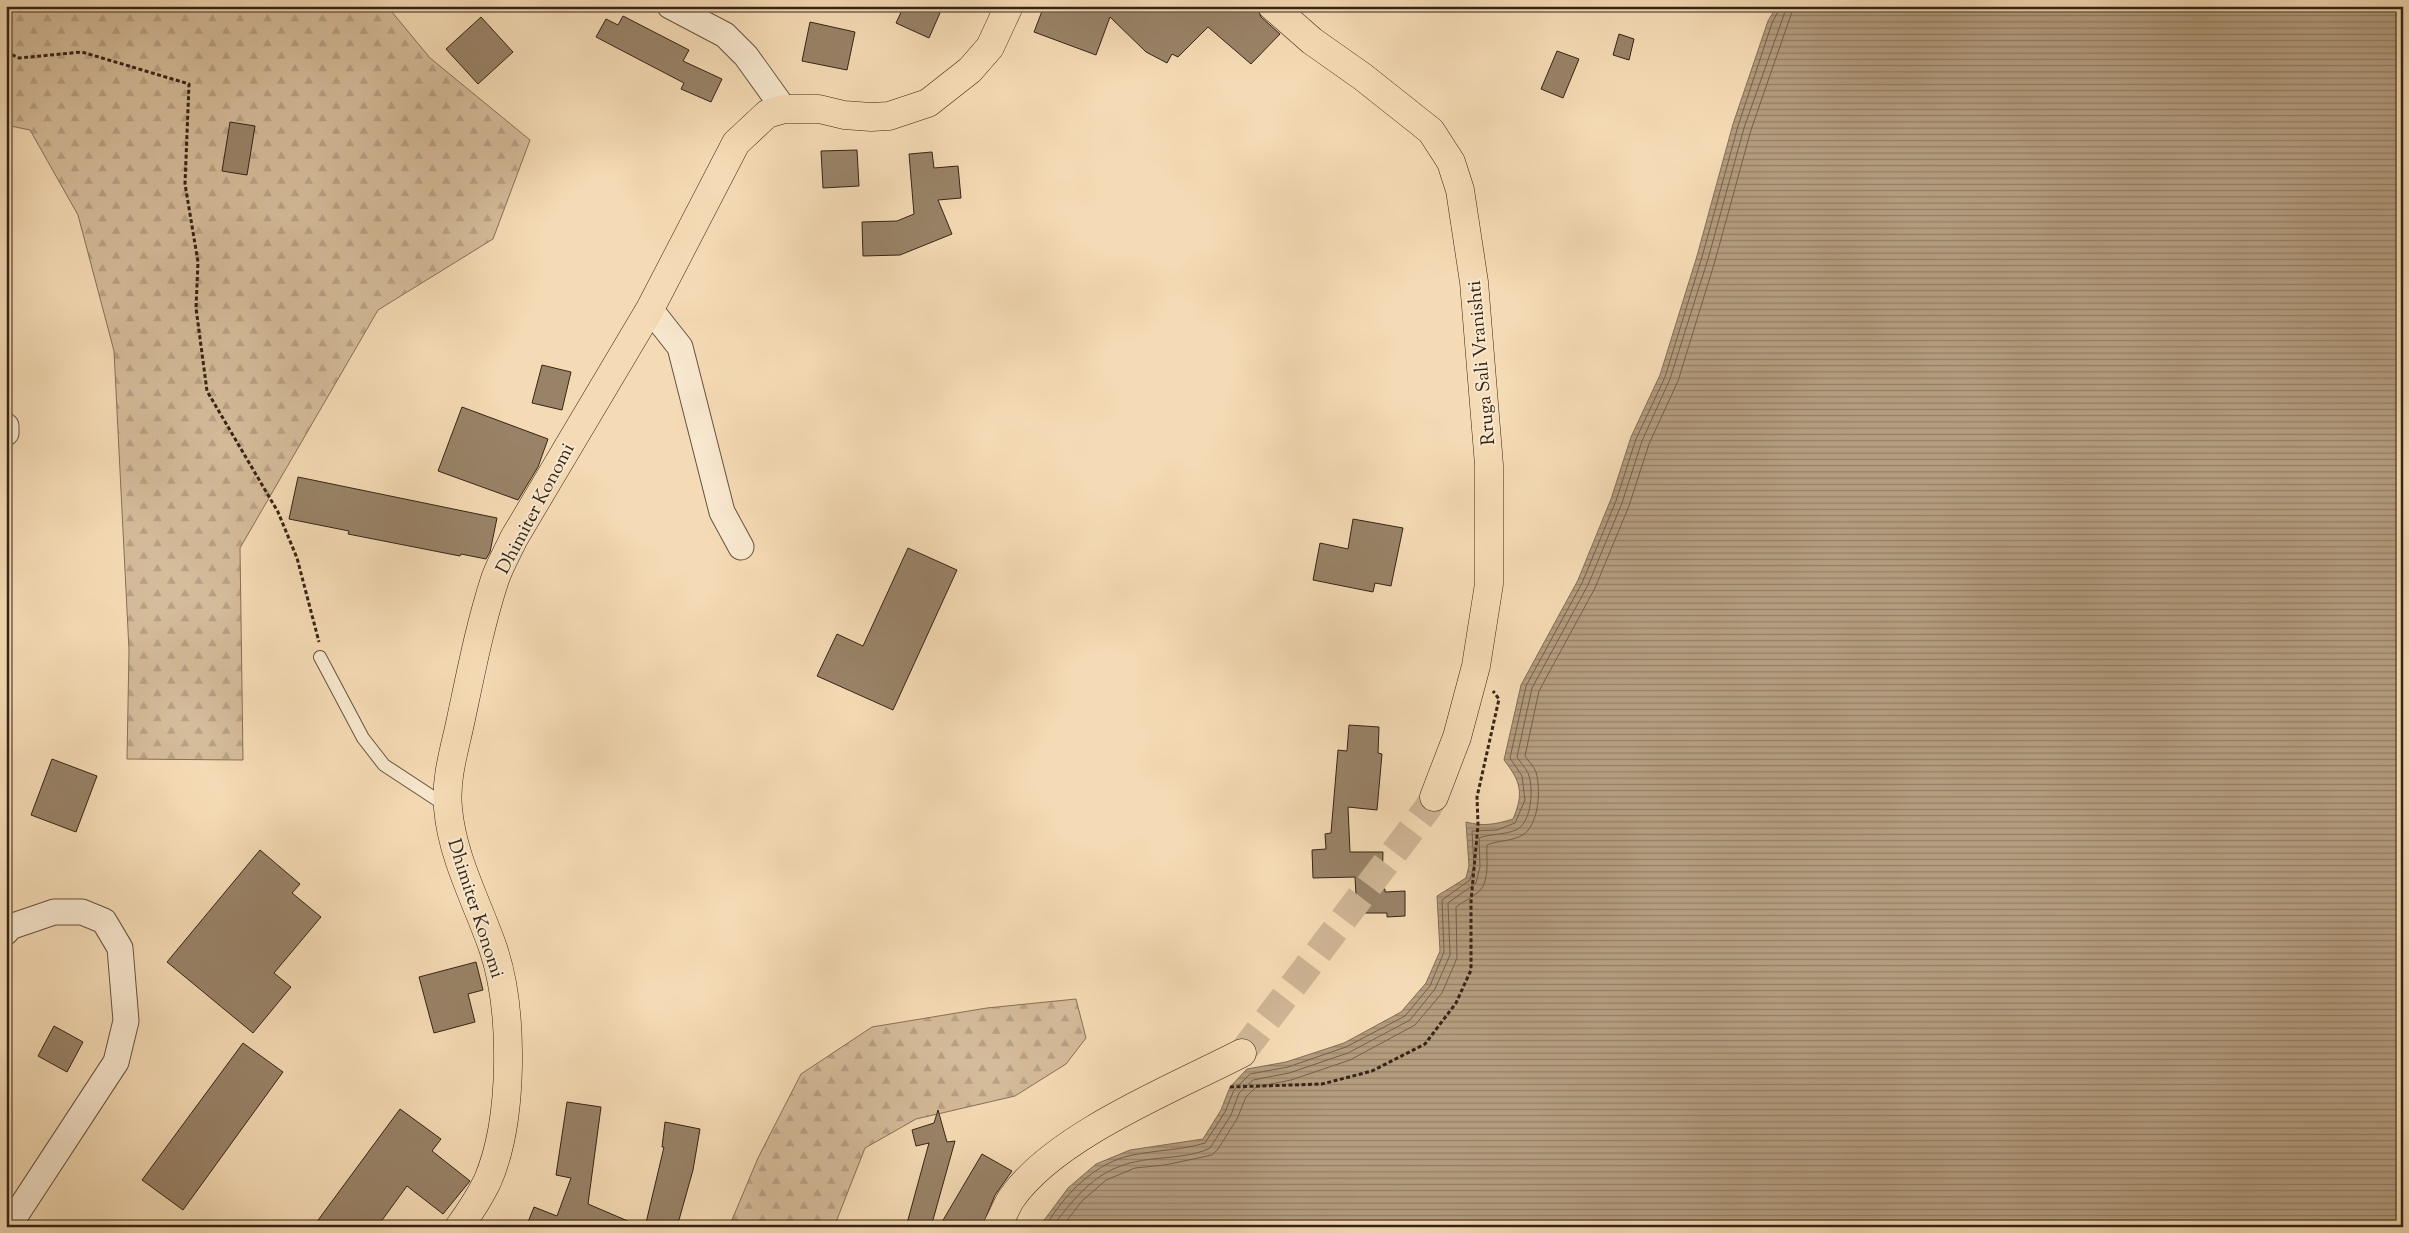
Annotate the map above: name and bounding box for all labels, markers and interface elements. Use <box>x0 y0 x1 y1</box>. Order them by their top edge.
street label: Rruga Sali Vranishti <box>1462 279 1503 446</box>
street label: Dhimiter Konomi <box>490 439 582 580</box>
street label: Dhimiter Konomi <box>439 836 510 982</box>

